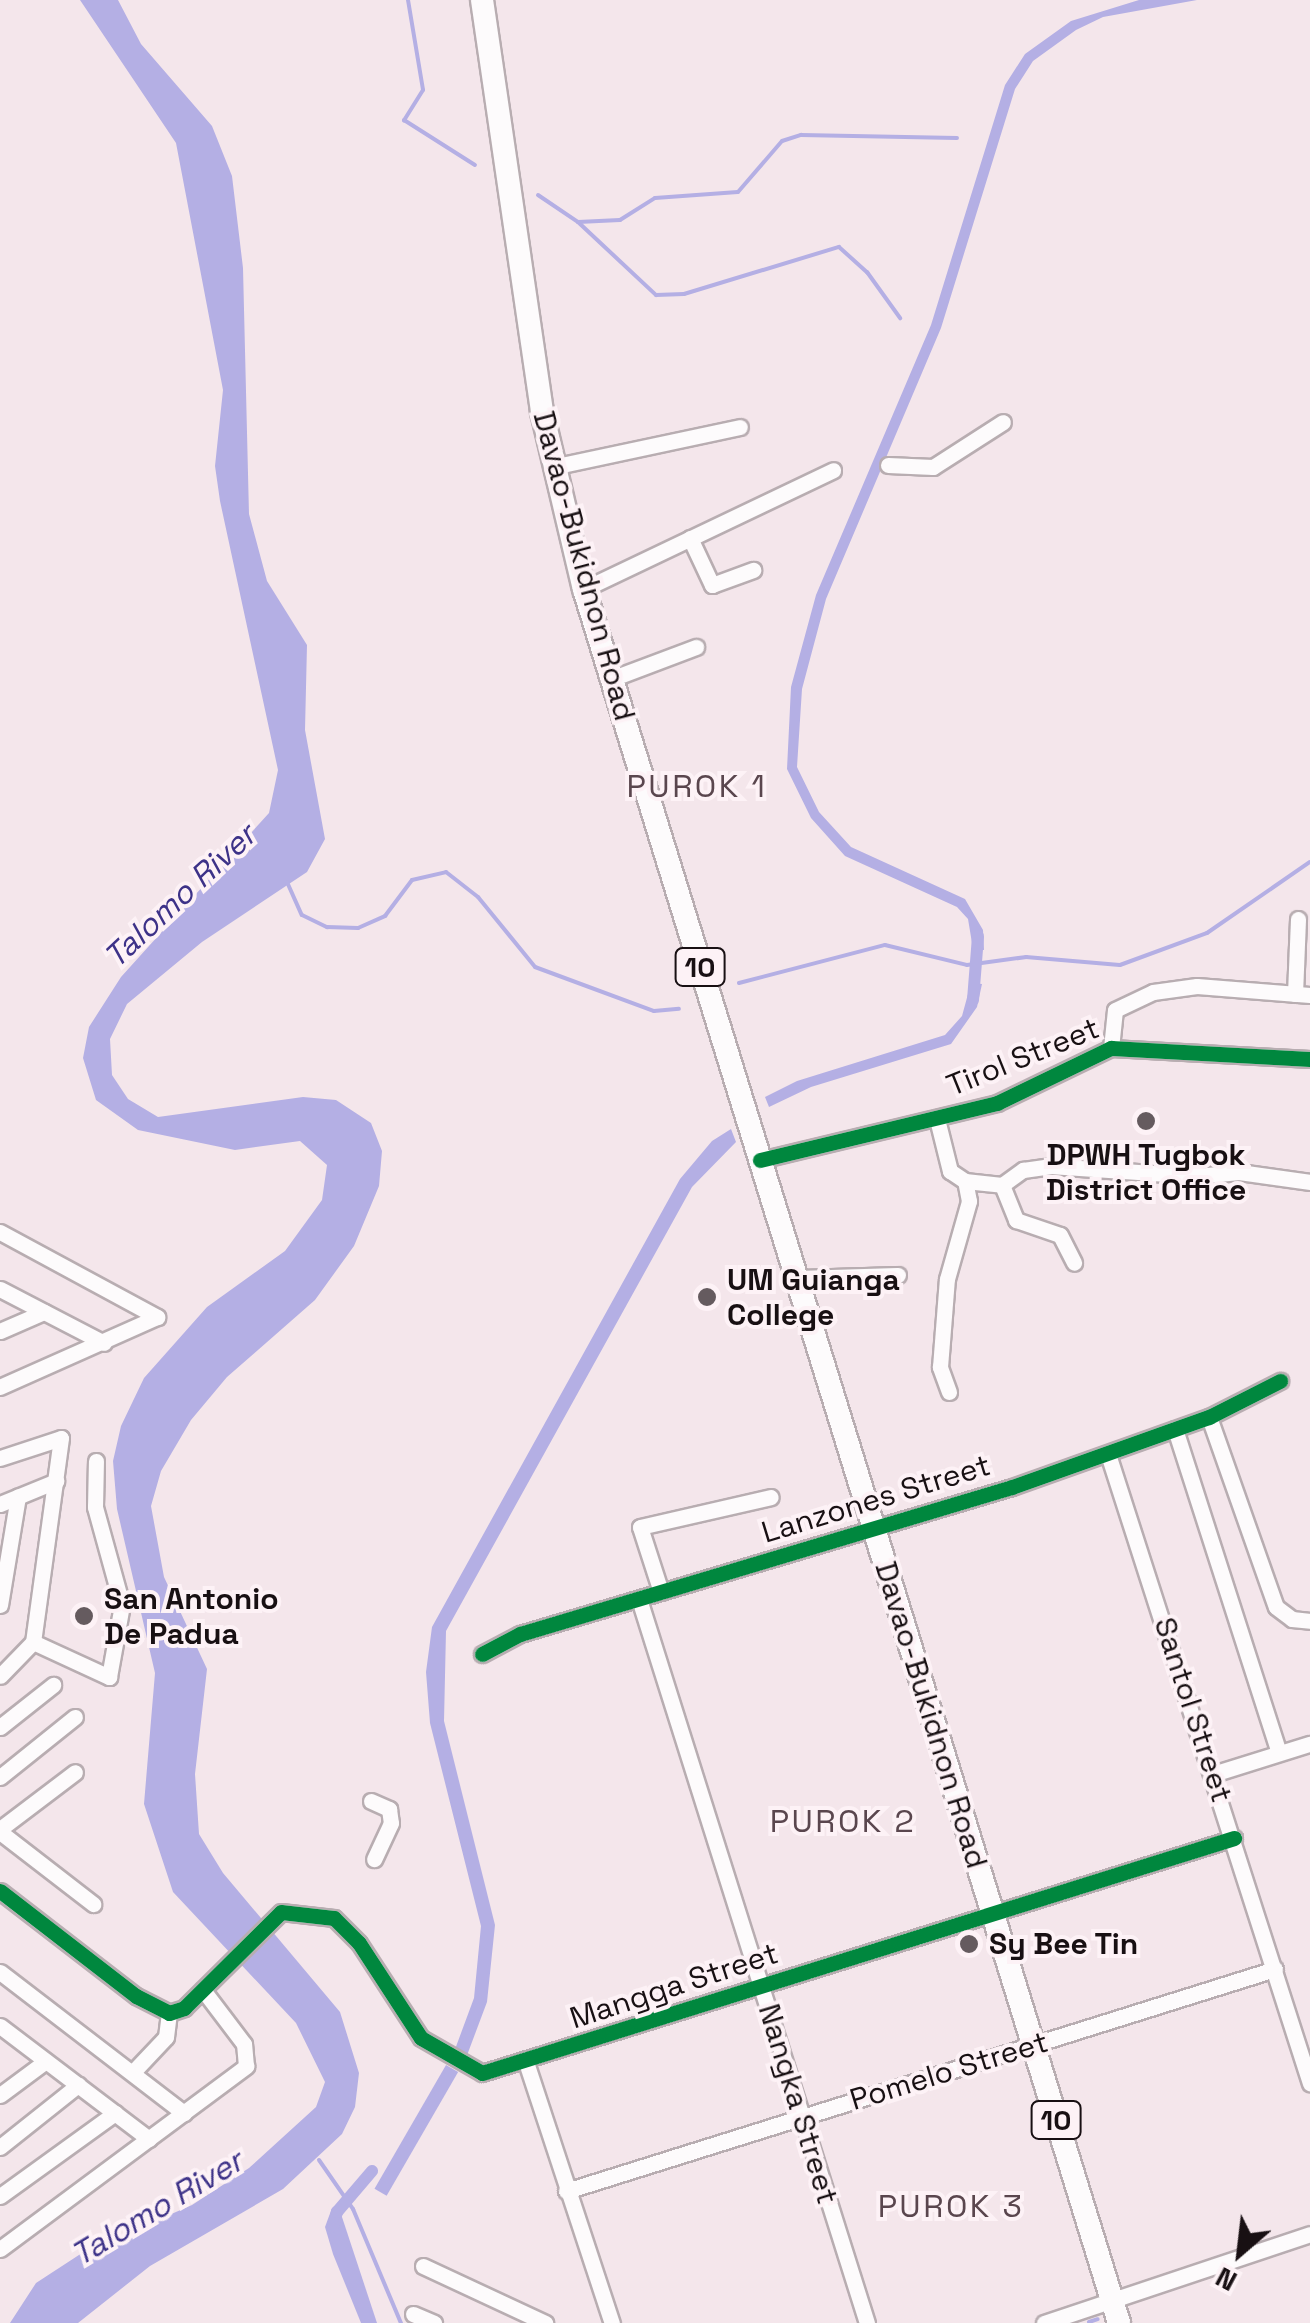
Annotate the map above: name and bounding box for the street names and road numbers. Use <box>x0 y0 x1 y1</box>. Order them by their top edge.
street label: Davao-Bukidnon Road <box>525 407 643 725</box>
road number: 10 <box>672 944 728 990</box>
street label: Tirol Street <box>942 1010 1104 1104</box>
street label: Lanzones Street <box>757 1447 995 1551</box>
street label: Davao-Bukidnon Road <box>867 1557 995 1873</box>
street label: Santol Street <box>1146 1613 1240 1807</box>
street label: Mangga Street <box>565 1935 783 2037</box>
street label: Nangka Street <box>750 2000 846 2208</box>
street label: Pomelo Street <box>846 2024 1052 2118</box>
road number: 10 <box>1028 2097 1084 2143</box>

